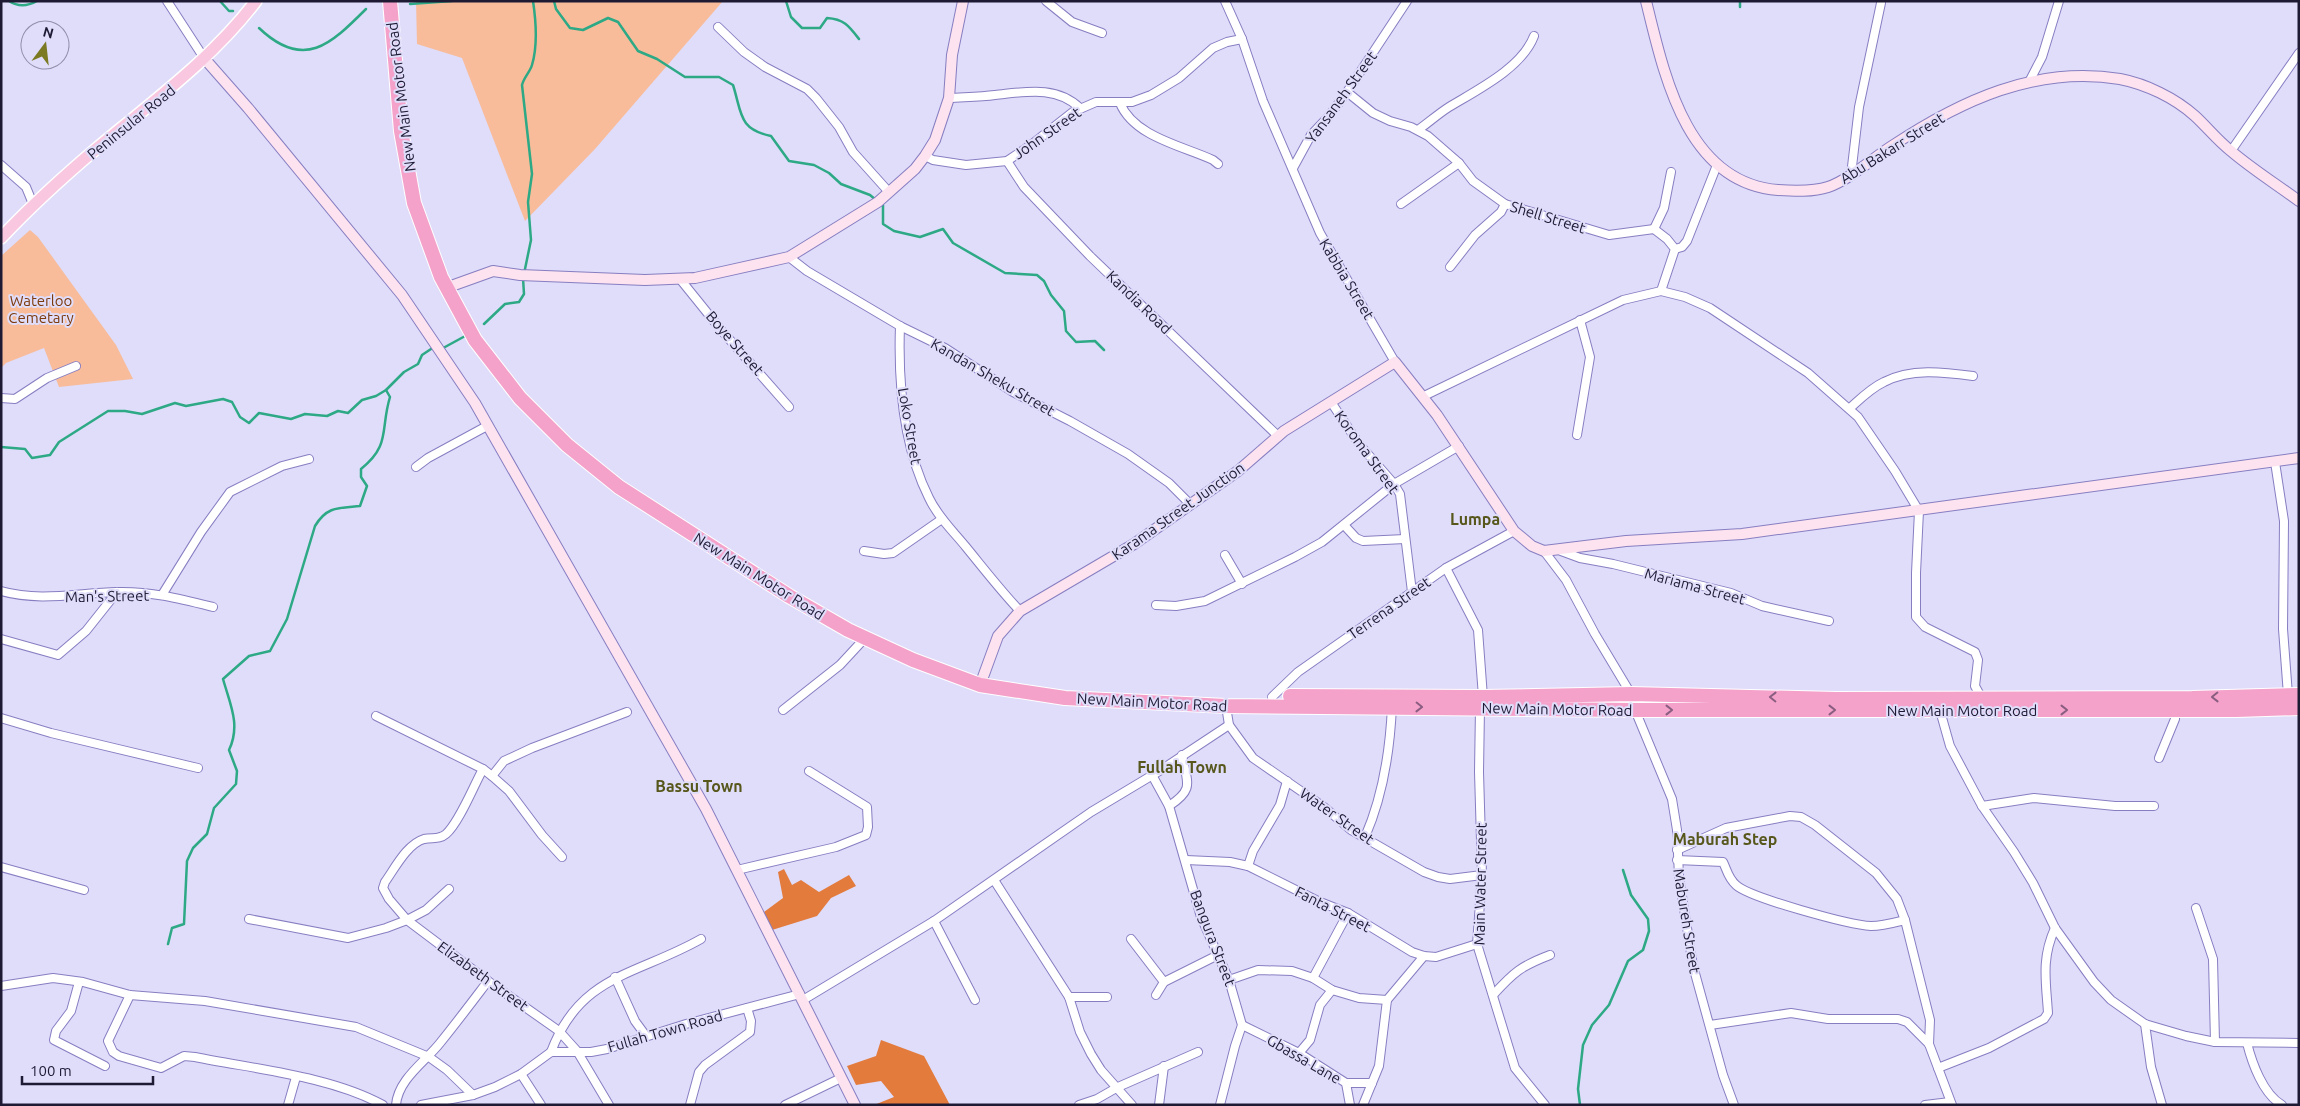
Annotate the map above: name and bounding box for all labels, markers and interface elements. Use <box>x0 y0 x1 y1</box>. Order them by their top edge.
north arrow <box>20 20 70 70</box>
street label: New Main Motor Road <box>383 21 419 173</box>
text: N <box>41 23 55 42</box>
street label: Yansaneh Street <box>1302 48 1380 146</box>
street label: Peninsular Road <box>84 81 178 163</box>
street label: John Street <box>1010 103 1084 163</box>
street label: Abu Bakarr Street <box>1837 109 1947 187</box>
street label: Shell Street <box>1508 197 1588 237</box>
street label: Kabbia Street <box>1316 236 1378 322</box>
street label: Kandia Road <box>1103 267 1175 337</box>
park label: Waterloo Cemetary <box>8 292 74 326</box>
street label: Boye Street <box>703 308 767 378</box>
street label: Kandan Sheku Street <box>928 335 1058 419</box>
street label: Loko Street <box>895 386 925 466</box>
street label: Koroma Street <box>1331 407 1403 497</box>
street label: Karama Street Junction <box>1108 459 1248 563</box>
district label: Lumpa <box>1450 510 1500 528</box>
street label: New Main Motor Road <box>691 529 827 623</box>
street label: Mariama Street <box>1643 564 1747 608</box>
street label: Terrena Street <box>1344 573 1434 643</box>
street label: Man's Street <box>65 587 149 605</box>
street label: New Main Motor Road <box>1076 690 1228 714</box>
one-way arrow <box>1768 692 1776 703</box>
one-way arrow <box>2211 692 2218 702</box>
street label: New Main Motor Road <box>1482 699 1632 719</box>
one-way arrow <box>1416 702 1423 712</box>
street label: New Main Motor Road <box>1887 702 2037 719</box>
one-way arrow <box>1666 705 1673 715</box>
one-way arrow <box>1828 705 1836 715</box>
one-way arrow <box>2060 705 2068 715</box>
district label: Fullah Town <box>1137 758 1227 776</box>
district label: Bassu Town <box>655 777 743 795</box>
street label: Water Street <box>1297 784 1377 848</box>
street label: Main Water Street <box>1470 822 1490 946</box>
district label: Maburah Step <box>1673 830 1777 848</box>
street label: Mabureh Street <box>1670 867 1704 975</box>
street label: Fanta Street <box>1292 883 1374 935</box>
street label: Bangura Street <box>1187 887 1239 989</box>
street label: Elizabeth Street <box>435 938 532 1015</box>
street label: Fullah Town Road <box>606 1007 724 1055</box>
street label: Gbassa Lane <box>1264 1031 1344 1087</box>
scale bar <box>22 1054 154 1086</box>
text: 100 m <box>30 1062 72 1079</box>

